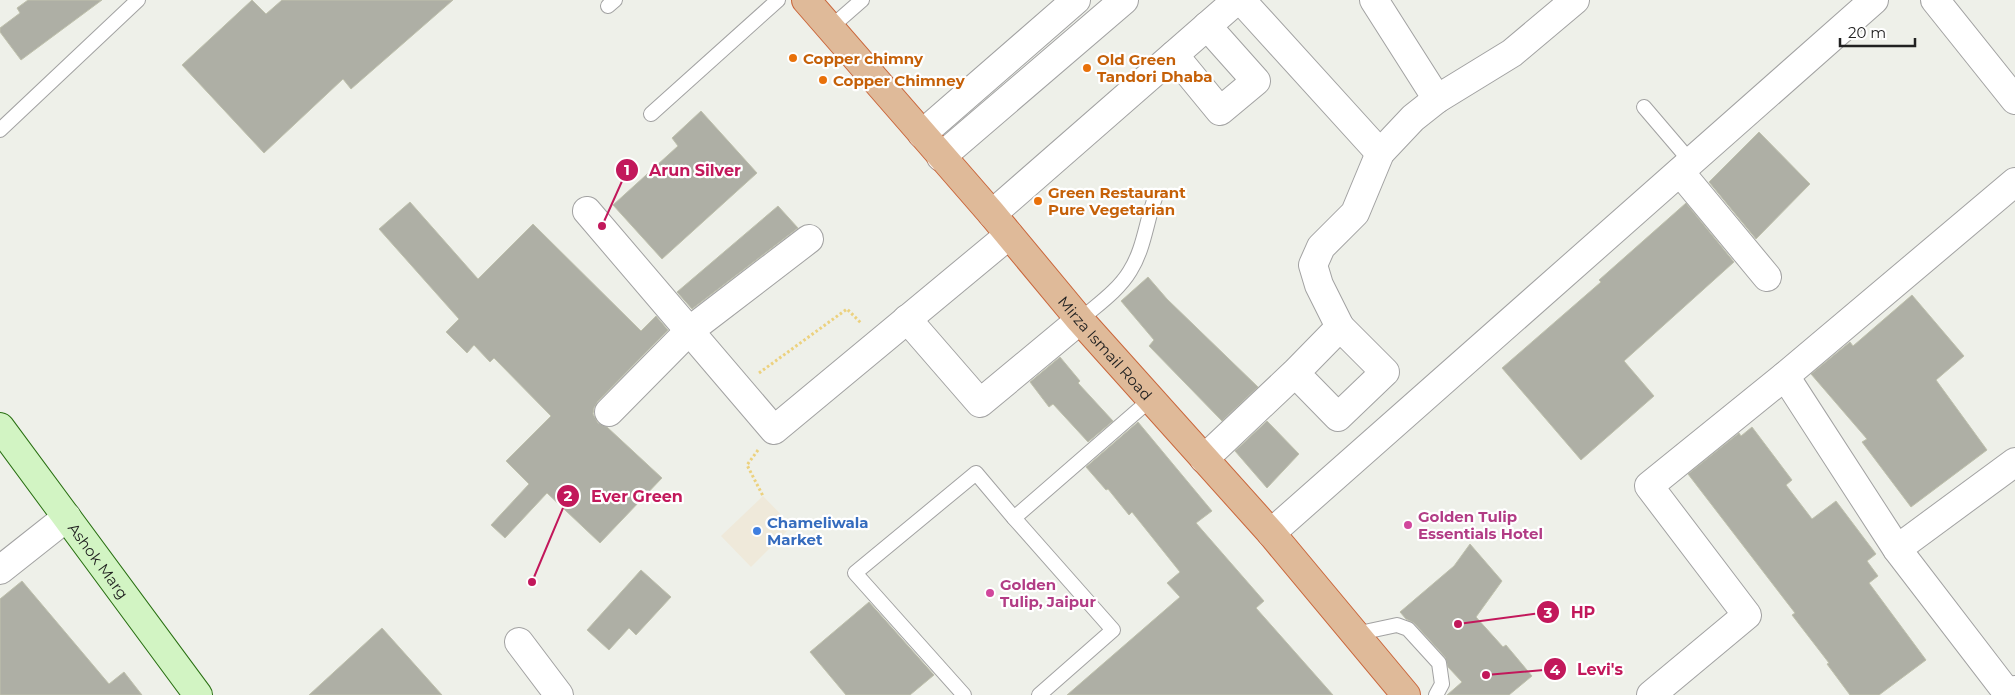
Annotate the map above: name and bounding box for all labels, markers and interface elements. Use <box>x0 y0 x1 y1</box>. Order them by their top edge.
scale bar <box>1840 15 1915 47</box>
text: 20 m <box>1848 23 1886 42</box>
place label: Copper chimny <box>803 49 924 68</box>
place label: Old Green Tandori Dhaba <box>1097 50 1212 86</box>
marker: Copper chimny <box>787 52 799 64</box>
marker: Old Green Tandori Dhaba <box>1081 62 1093 74</box>
place label: Copper Chimney <box>833 71 966 90</box>
marker: Copper Chimney <box>817 74 829 86</box>
callout: Arun Silver <box>615 155 751 186</box>
text: 1 <box>624 160 630 179</box>
text: Arun Silver <box>648 161 741 180</box>
place label: Green Restaurant Pure Vegetarian <box>1048 183 1186 219</box>
marker: Green Restaurant Pure Vegetarian <box>1032 195 1044 207</box>
street label: Mirza Ismail Road <box>1054 292 1157 404</box>
callout: Ever Green <box>556 481 693 512</box>
text: 2 <box>564 486 573 505</box>
text: Ever Green <box>591 487 683 506</box>
place label: Golden Tulip Essentials Hotel <box>1418 507 1543 543</box>
place label: Chameliwala Market <box>767 513 869 549</box>
street label: Ashok Marg <box>64 519 133 602</box>
marker: Golden Tulip Essentials Hotel <box>1402 519 1414 531</box>
marker: Chameliwala Market <box>751 525 763 537</box>
place label: Golden Tulip, Jaipur <box>1000 575 1096 611</box>
marker: Golden Tulip, Jaipur <box>984 587 996 599</box>
callout: HP <box>1535 597 1605 628</box>
text: 3 <box>1543 603 1553 622</box>
text: HP <box>1571 603 1596 622</box>
callout: Levi's <box>1542 654 1633 685</box>
text: 4 <box>1550 660 1561 679</box>
text: Levi's <box>1577 660 1624 679</box>

